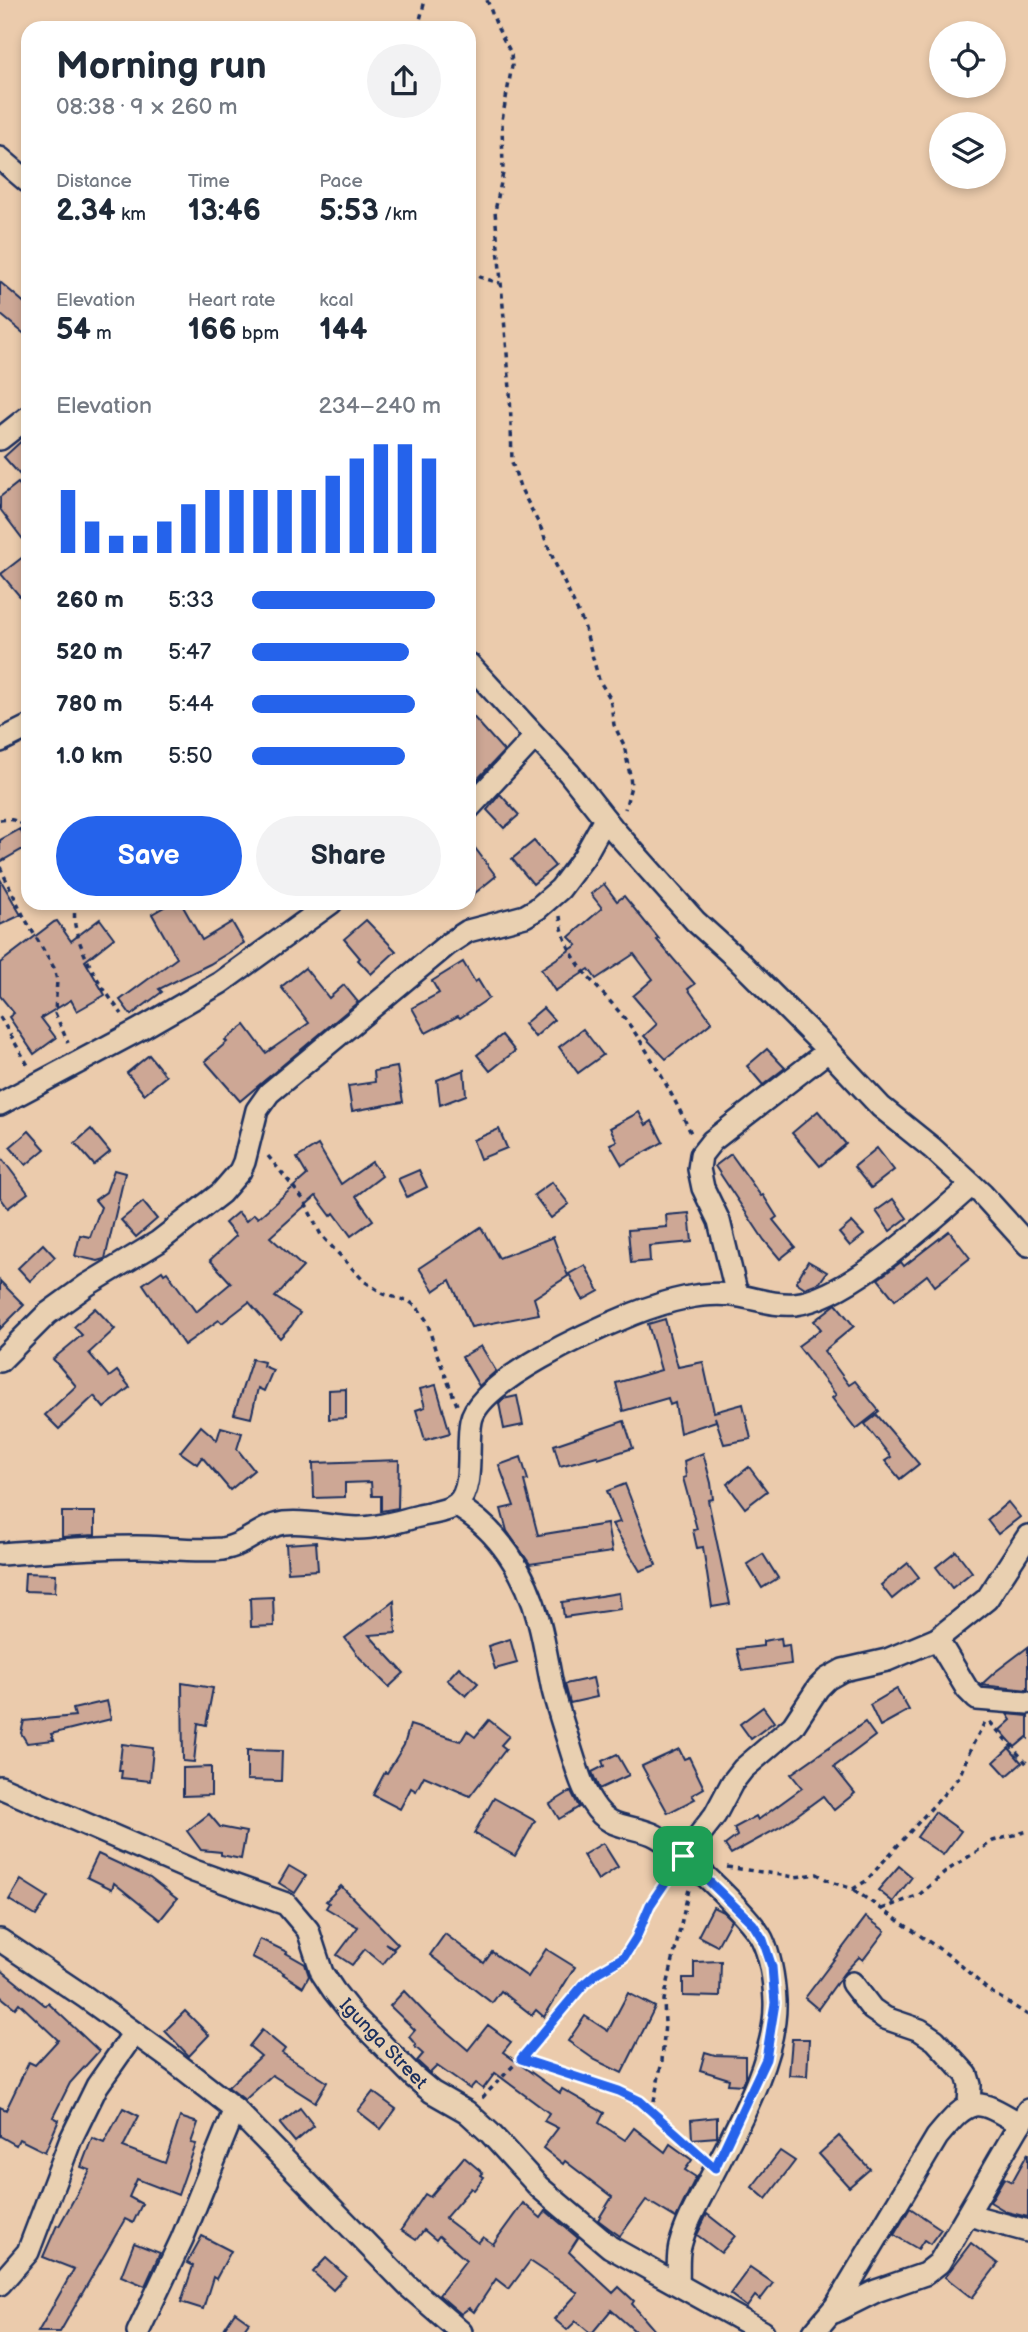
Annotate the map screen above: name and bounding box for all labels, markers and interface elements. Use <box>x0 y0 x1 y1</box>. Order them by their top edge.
map controls <box>929 21 1006 189</box>
button: locate <box>929 21 1006 98</box>
text: Morning run <box>56 44 267 89</box>
button: share <box>367 44 441 118</box>
text: 08:38 · 9 × 260 m <box>56 93 238 121</box>
button: layers <box>929 112 1006 189</box>
text: Distance <box>56 170 132 193</box>
text: Time <box>188 170 230 193</box>
text: Pace <box>319 170 363 193</box>
text: 2.34 <box>56 193 116 229</box>
text: 13:46 <box>188 193 261 229</box>
text: 5:53 <box>319 193 379 229</box>
text: km <box>116 203 146 226</box>
text: /km <box>379 203 417 226</box>
text: Elevation <box>56 289 135 312</box>
text: Heart rate <box>188 289 275 312</box>
text: kcal <box>319 289 353 312</box>
text: 54 <box>56 312 91 348</box>
text: 166 <box>188 312 237 348</box>
text: 144 <box>319 312 367 348</box>
text: m <box>91 322 112 345</box>
text: bpm <box>237 322 279 345</box>
text: Elevation <box>56 392 152 420</box>
text: 234–240 m <box>319 392 441 420</box>
text: 260 m <box>56 586 124 614</box>
text: 5:33 <box>168 586 214 614</box>
text: 520 m <box>56 638 123 666</box>
text: 5:47 <box>168 638 211 666</box>
text: 780 m <box>56 690 123 718</box>
text: 5:44 <box>168 690 214 718</box>
text: 1.0 km <box>56 742 123 770</box>
text: 5:50 <box>168 742 213 770</box>
button: Save <box>56 816 242 896</box>
button: Share <box>256 816 441 896</box>
pin <box>653 1826 713 1886</box>
icon: arrive <box>664 1837 702 1875</box>
street label: Igunga Street <box>334 1994 432 2094</box>

